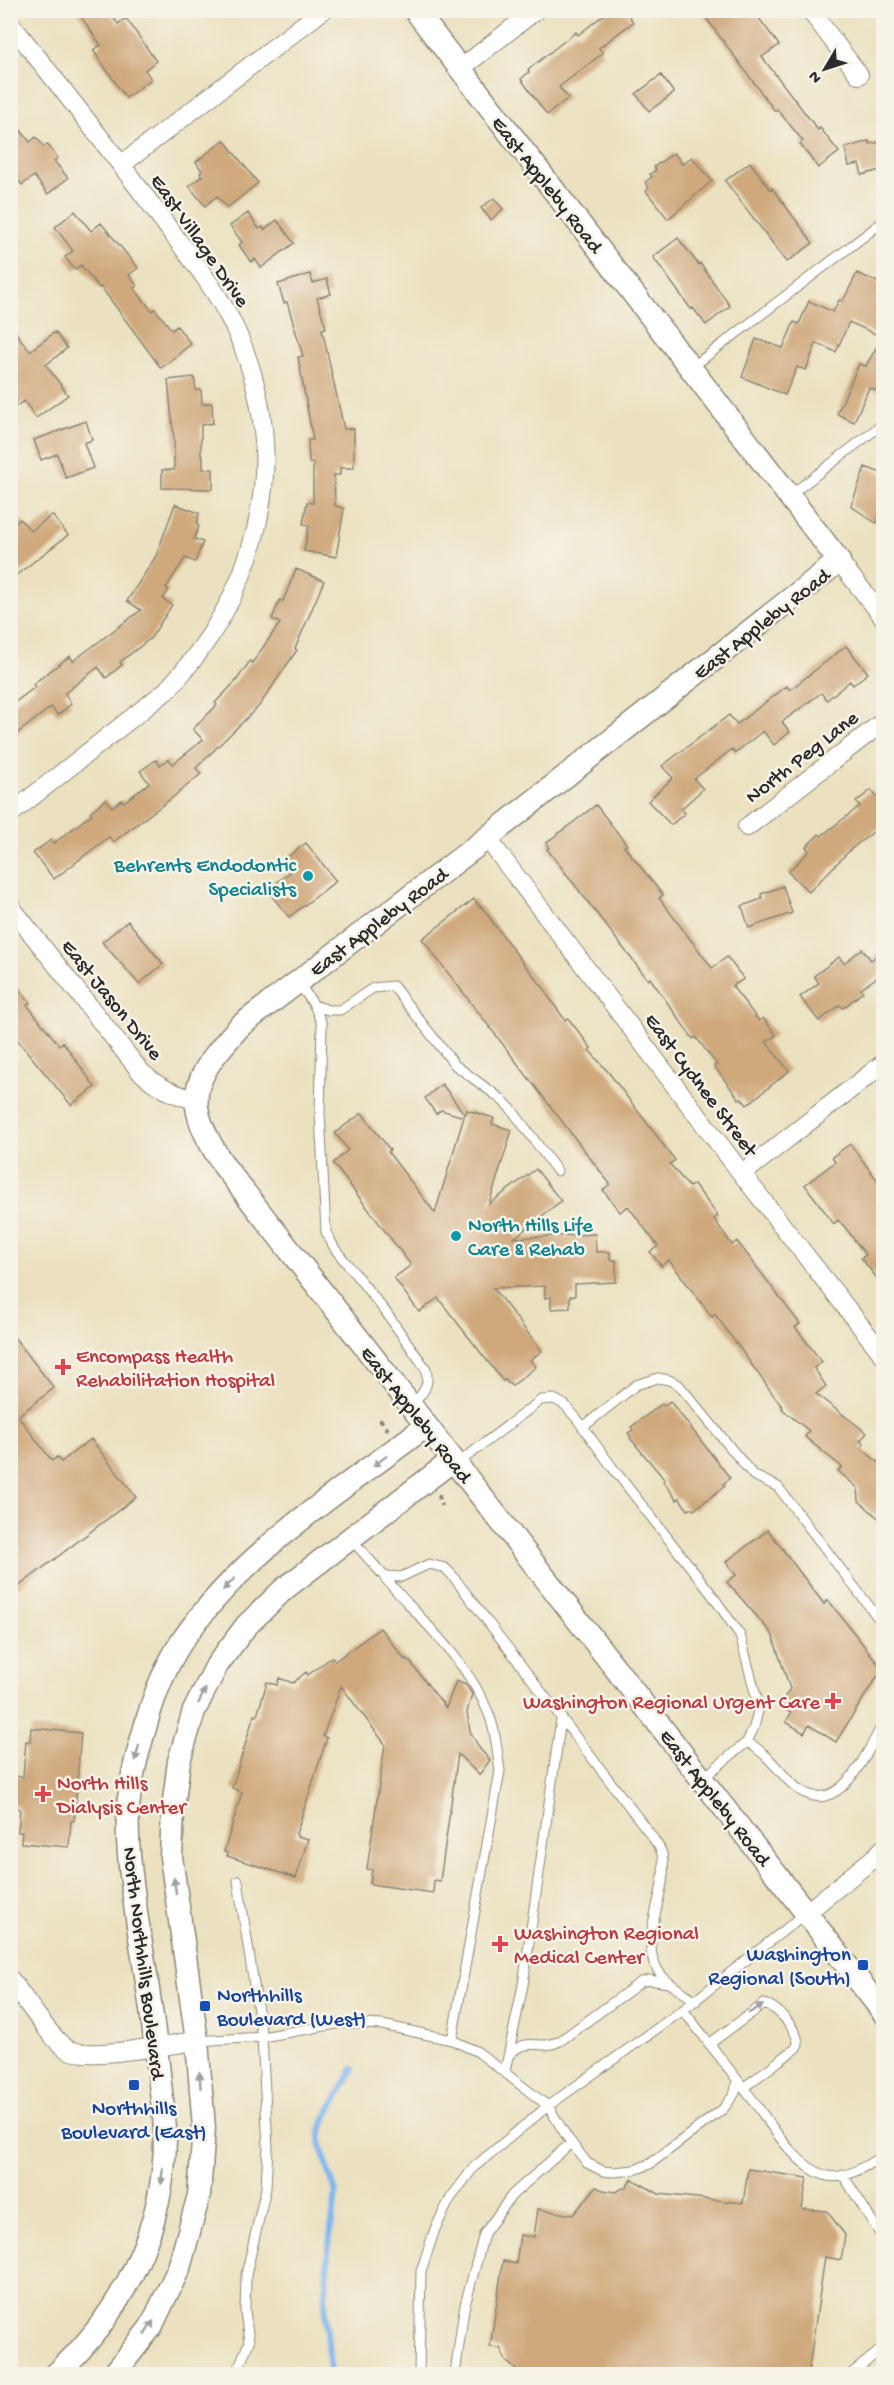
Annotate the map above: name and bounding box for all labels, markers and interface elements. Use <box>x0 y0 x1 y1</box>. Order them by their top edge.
north arrow <box>795 39 855 99</box>
text: N <box>805 66 827 86</box>
street label: East Appleby Road <box>484 113 607 261</box>
street label: East Village Drive <box>143 171 254 314</box>
street label: East Appleby Road <box>690 564 838 687</box>
street label: North Peg Lane <box>742 706 865 811</box>
place label: Behrents Endodontic Specialists <box>113 855 297 904</box>
street label: East Appleby Road <box>306 863 456 984</box>
marker: Behrents Endodontic Specialists <box>301 869 315 883</box>
street label: East Jason Drive <box>54 936 167 1068</box>
street label: East Cydnee Street <box>637 1010 763 1165</box>
place label: North Hills Life Care & Rehab <box>468 1215 594 1264</box>
marker: North Hills Life Care & Rehab <box>449 1229 463 1243</box>
street label: East Appleby Road <box>353 1343 476 1491</box>
place label: Encompass Health Rehabilitation Hospital <box>76 1346 275 1395</box>
marker: Encompass Health Rehabilitation Hospital <box>54 1358 72 1376</box>
one-way arrow <box>372 1455 387 1467</box>
one-way arrow <box>222 1576 236 1590</box>
one-way arrow <box>196 1687 206 1705</box>
place label: Washington Regional Urgent Care <box>523 1692 821 1717</box>
marker: Washington Regional Urgent Care <box>824 1692 842 1710</box>
street label: East Appleby Road <box>652 1726 775 1874</box>
one-way arrow <box>132 1744 142 1762</box>
place label: North Hills Dialysis Center <box>55 1773 187 1822</box>
marker: North Hills Dialysis Center <box>34 1785 52 1803</box>
street label: North Northhills Boulevard <box>115 1846 168 2083</box>
one-way arrow <box>171 1877 180 1896</box>
place label: Washington Regional Medical Center <box>514 1923 699 1972</box>
marker: Washington Regional Medical Center <box>491 1935 509 1953</box>
place label: Washington Regional (South) <box>708 1944 851 1993</box>
marker: Washington Regional (South) <box>856 1958 870 1972</box>
place label: Northhills Boulevard (West) <box>216 1985 366 2034</box>
marker: Northhills Boulevard (West) <box>198 1999 212 2013</box>
one-way arrow <box>748 2004 765 2014</box>
one-way arrow <box>195 2070 205 2089</box>
marker: Northhills Boulevard (East) <box>127 2078 141 2092</box>
place label: Northhills Boulevard (East) <box>60 2098 207 2147</box>
one-way arrow <box>157 2166 167 2185</box>
one-way arrow <box>144 2319 155 2336</box>

